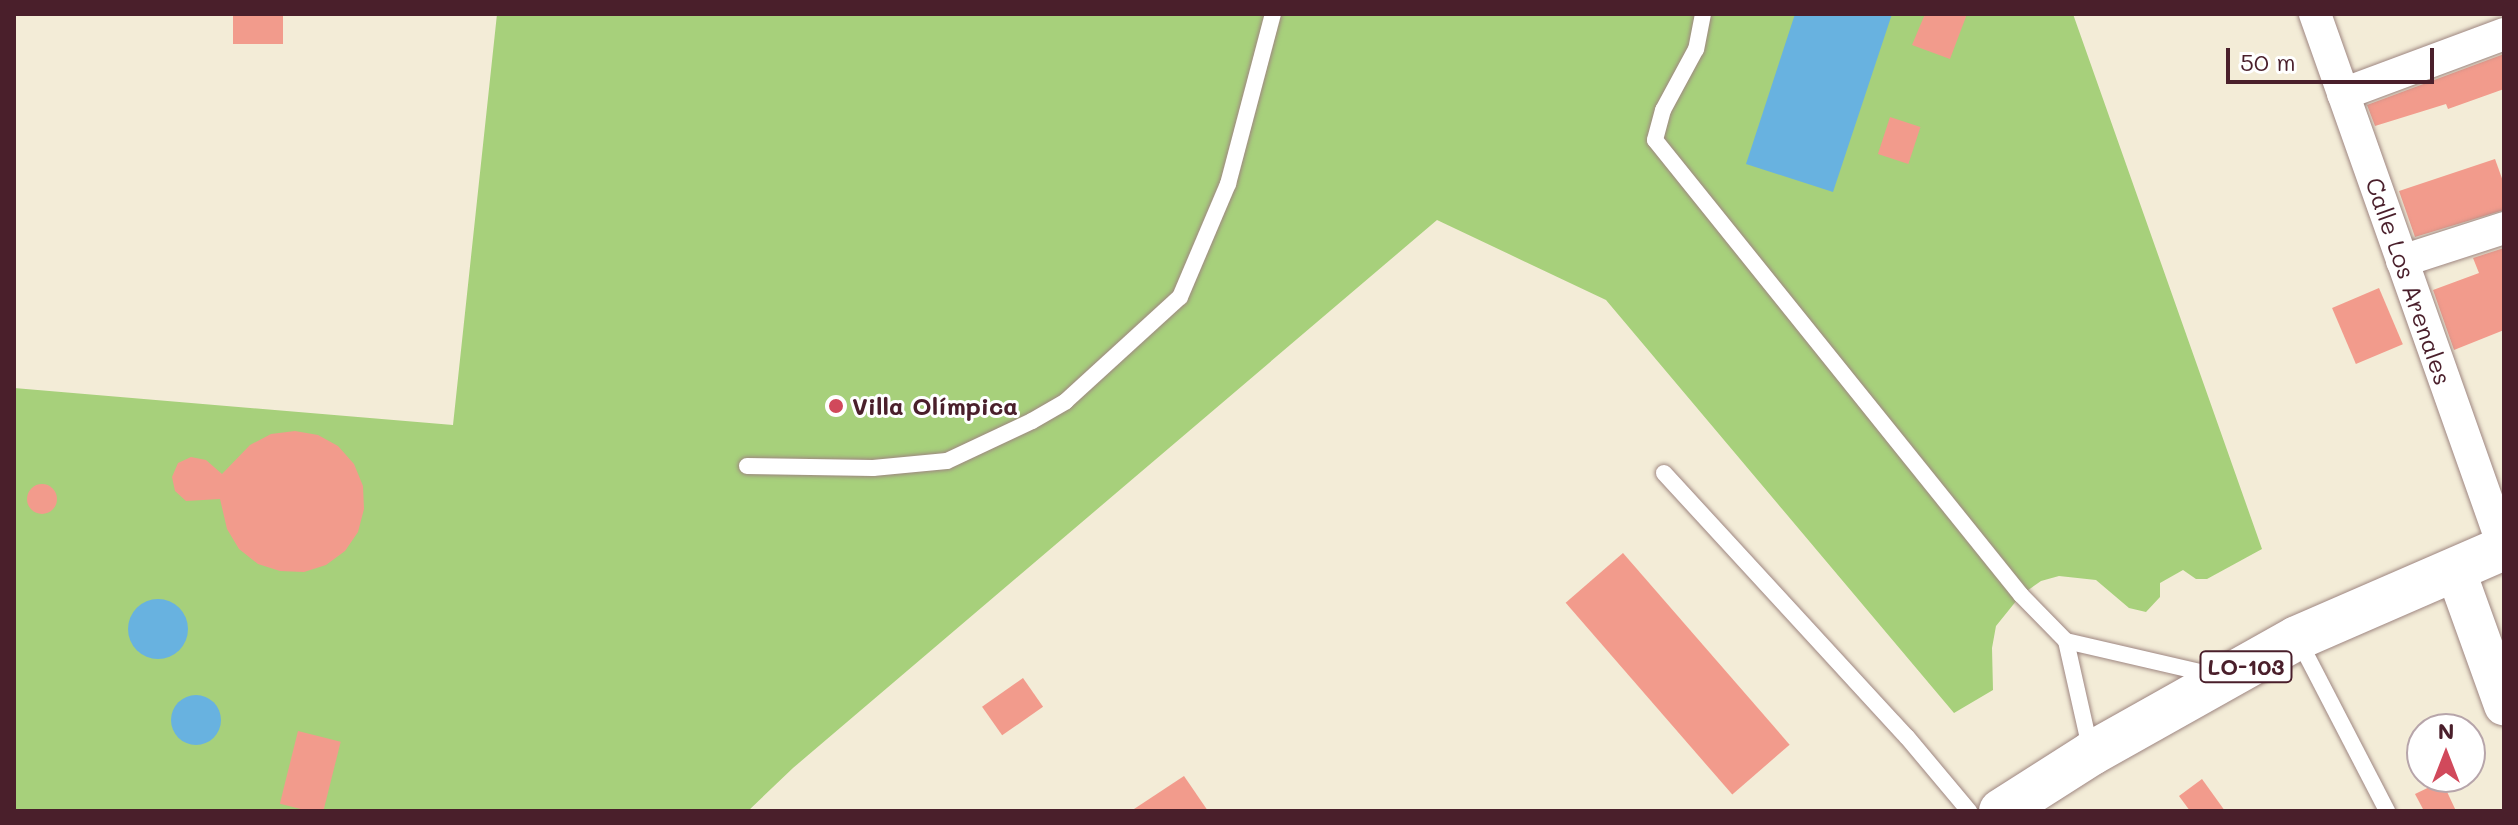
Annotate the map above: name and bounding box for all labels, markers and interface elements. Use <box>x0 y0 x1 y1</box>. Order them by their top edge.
scale bar <box>2230 32 2438 82</box>
text: 50 m <box>2240 46 2296 77</box>
street label: Calle Los Arenales <box>2360 174 2458 388</box>
place label: Villa Olímpica <box>852 392 1018 420</box>
marker: Villa Olímpica <box>827 397 845 415</box>
road number: LO-103 <box>2198 649 2294 685</box>
north arrow <box>2406 713 2486 793</box>
text: N <box>2438 716 2454 745</box>

